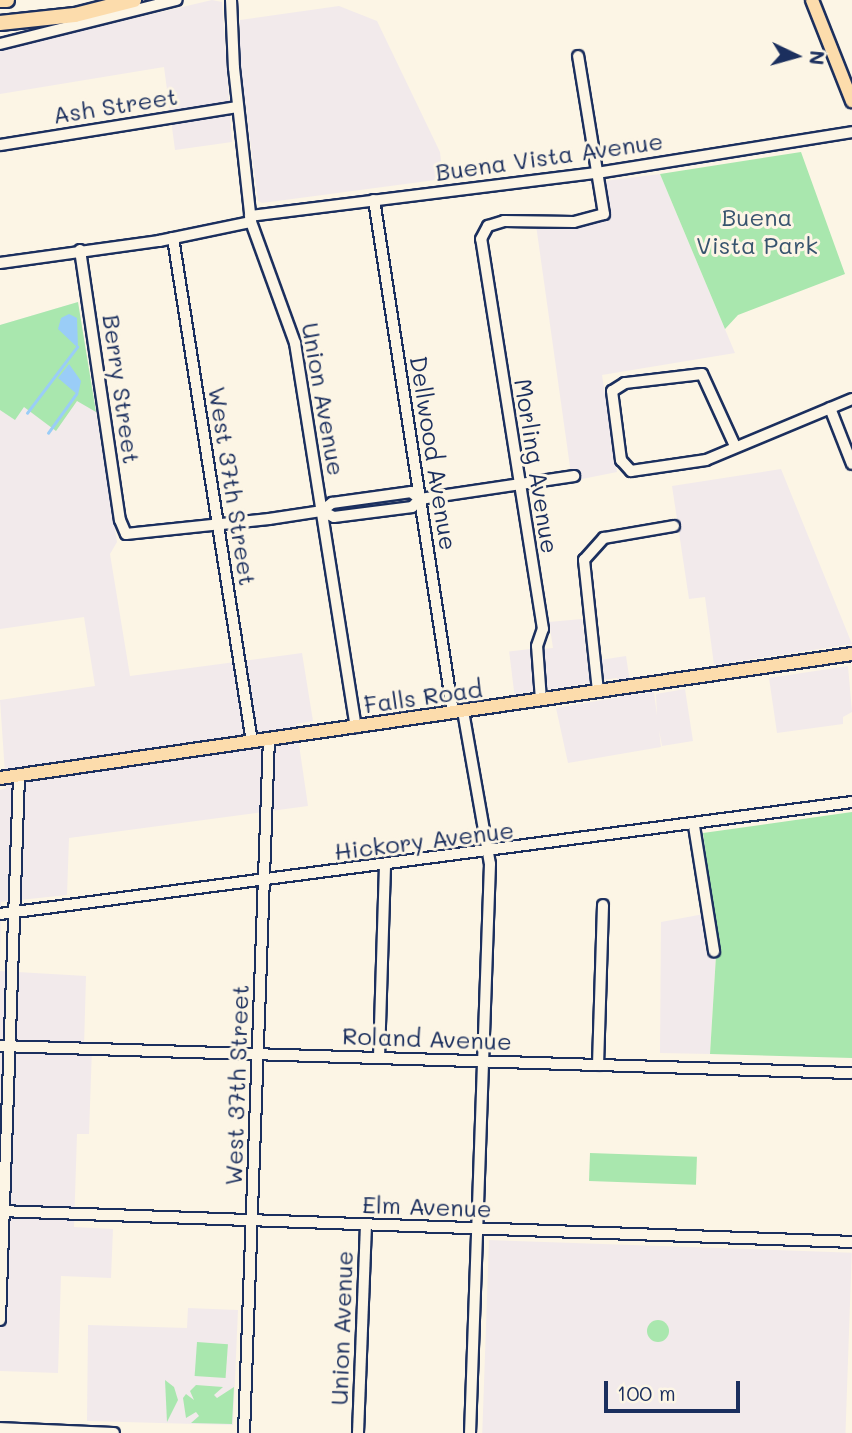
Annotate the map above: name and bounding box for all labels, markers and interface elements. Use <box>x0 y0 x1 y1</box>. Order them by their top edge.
north arrow <box>761 21 831 91</box>
text: N <box>804 50 830 66</box>
street label: Ash Street <box>51 81 179 129</box>
street label: Buena Vista Avenue <box>433 126 665 186</box>
park label: Buena Vista Park <box>696 203 818 259</box>
street label: Berry Street <box>97 313 147 465</box>
street label: Union Avenue <box>296 320 352 478</box>
street label: Dellwood Avenue <box>404 354 464 552</box>
street label: Morling Avenue <box>509 376 565 556</box>
street label: West 37th Street <box>203 384 263 588</box>
street label: Falls Road <box>362 673 484 719</box>
street label: Hickory Avenue <box>332 815 516 865</box>
street label: West 37th Street <box>218 984 254 1186</box>
street label: Roland Avenue <box>342 1021 512 1055</box>
street label: Elm Avenue <box>362 1189 492 1223</box>
street label: Union Avenue <box>324 1250 358 1406</box>
scale bar <box>607 1366 744 1410</box>
text: 100 m <box>617 1379 676 1406</box>

